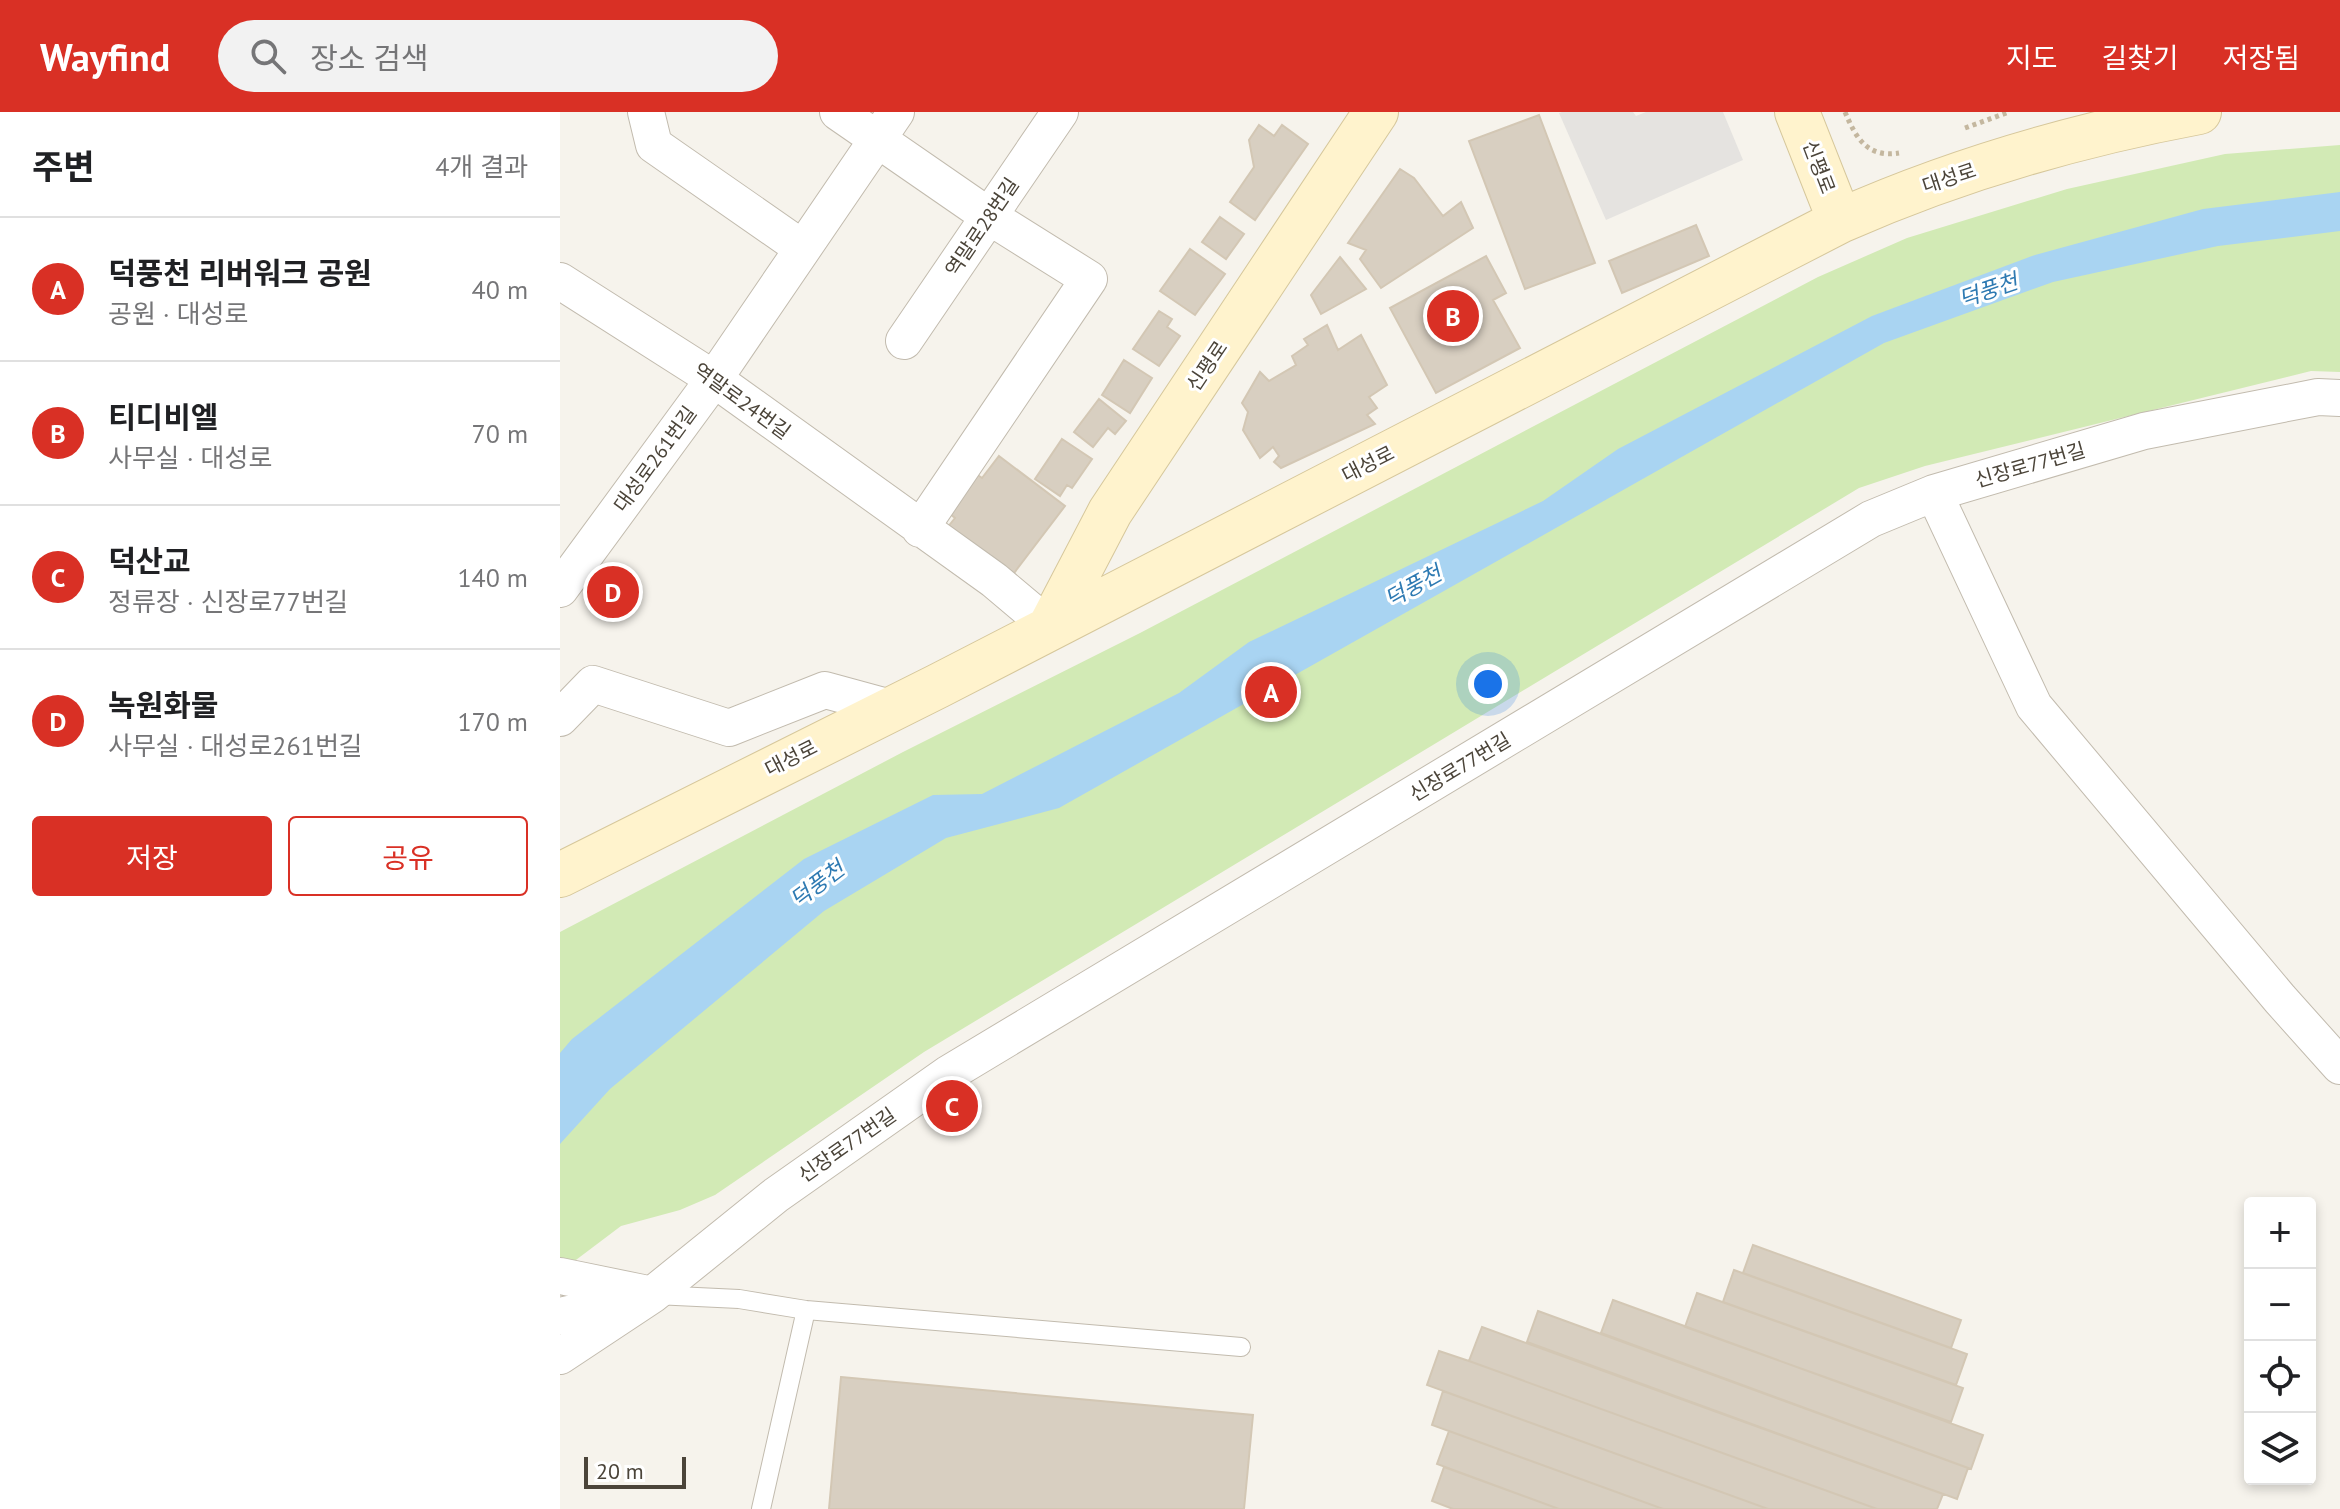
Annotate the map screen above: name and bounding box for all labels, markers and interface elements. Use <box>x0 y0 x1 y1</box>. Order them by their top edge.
search box <box>218 20 778 92</box>
text: Wayfind <box>40 32 170 81</box>
icon: search <box>246 34 290 78</box>
text: 장소 검색 <box>310 38 429 77</box>
text: 지도 <box>2006 39 2057 76</box>
text: 길찾기 <box>2101 39 2179 76</box>
text: 저장됨 <box>2223 39 2300 76</box>
street label: 신평로 <box>1797 137 1841 197</box>
text: 주변 <box>32 144 95 188</box>
text: 4개 결과 <box>435 150 528 183</box>
street label: 대성로 <box>1919 157 1979 199</box>
street label: 역말로28번길 <box>939 173 1025 281</box>
text: 덕풍천 리버워크 공원 <box>108 253 372 292</box>
water label: 덕풍천 <box>1955 266 2024 313</box>
text: A <box>50 273 66 306</box>
text: 40 m <box>472 273 528 306</box>
pin: B <box>1427 286 1479 346</box>
text: 공원 · 대성로 <box>108 297 248 330</box>
street label: 신평로 <box>1181 336 1233 396</box>
street label: 역말로24번길 <box>688 357 796 445</box>
text: 티디비엘 <box>108 397 218 436</box>
street label: 대성로261번길 <box>608 401 702 517</box>
text: B <box>50 417 66 450</box>
text: 70 m <box>472 417 528 450</box>
street label: 신장로77번길 <box>1972 437 2088 493</box>
street label: 대성로 <box>1338 440 1398 488</box>
text: 사무실 · 대성로 <box>108 441 272 474</box>
text: 덕산교 <box>108 541 191 580</box>
water label: 덕풍천 <box>1380 558 1449 613</box>
text: C <box>51 561 65 594</box>
text: 140 m <box>457 561 528 594</box>
pin: D <box>587 562 639 622</box>
text: 정류장 · 신장로77번길 <box>108 585 349 618</box>
pin: A <box>1245 662 1297 722</box>
your location <box>1468 664 1508 704</box>
text: 녹원화물 <box>108 685 218 724</box>
text: D <box>50 705 66 738</box>
text: 170 m <box>457 705 528 738</box>
street label: 신장로77번길 <box>1405 727 1515 807</box>
text: 사무실 · 대성로261번길 <box>108 729 363 762</box>
street label: 대성로 <box>761 734 821 782</box>
button: 저장 <box>32 816 272 896</box>
button: 공유 <box>288 816 528 896</box>
water label: 덕풍천 <box>784 853 852 913</box>
pin: C <box>926 1076 978 1136</box>
street label: 신장로77번길 <box>793 1102 901 1188</box>
map controls <box>2244 1197 2316 1485</box>
button: + <box>2244 1197 2316 1269</box>
button: − <box>2244 1269 2316 1341</box>
button: locate <box>2244 1341 2316 1413</box>
button: layers <box>2244 1413 2316 1485</box>
scale bar <box>584 1453 686 1489</box>
text: 20 m <box>596 1457 644 1485</box>

